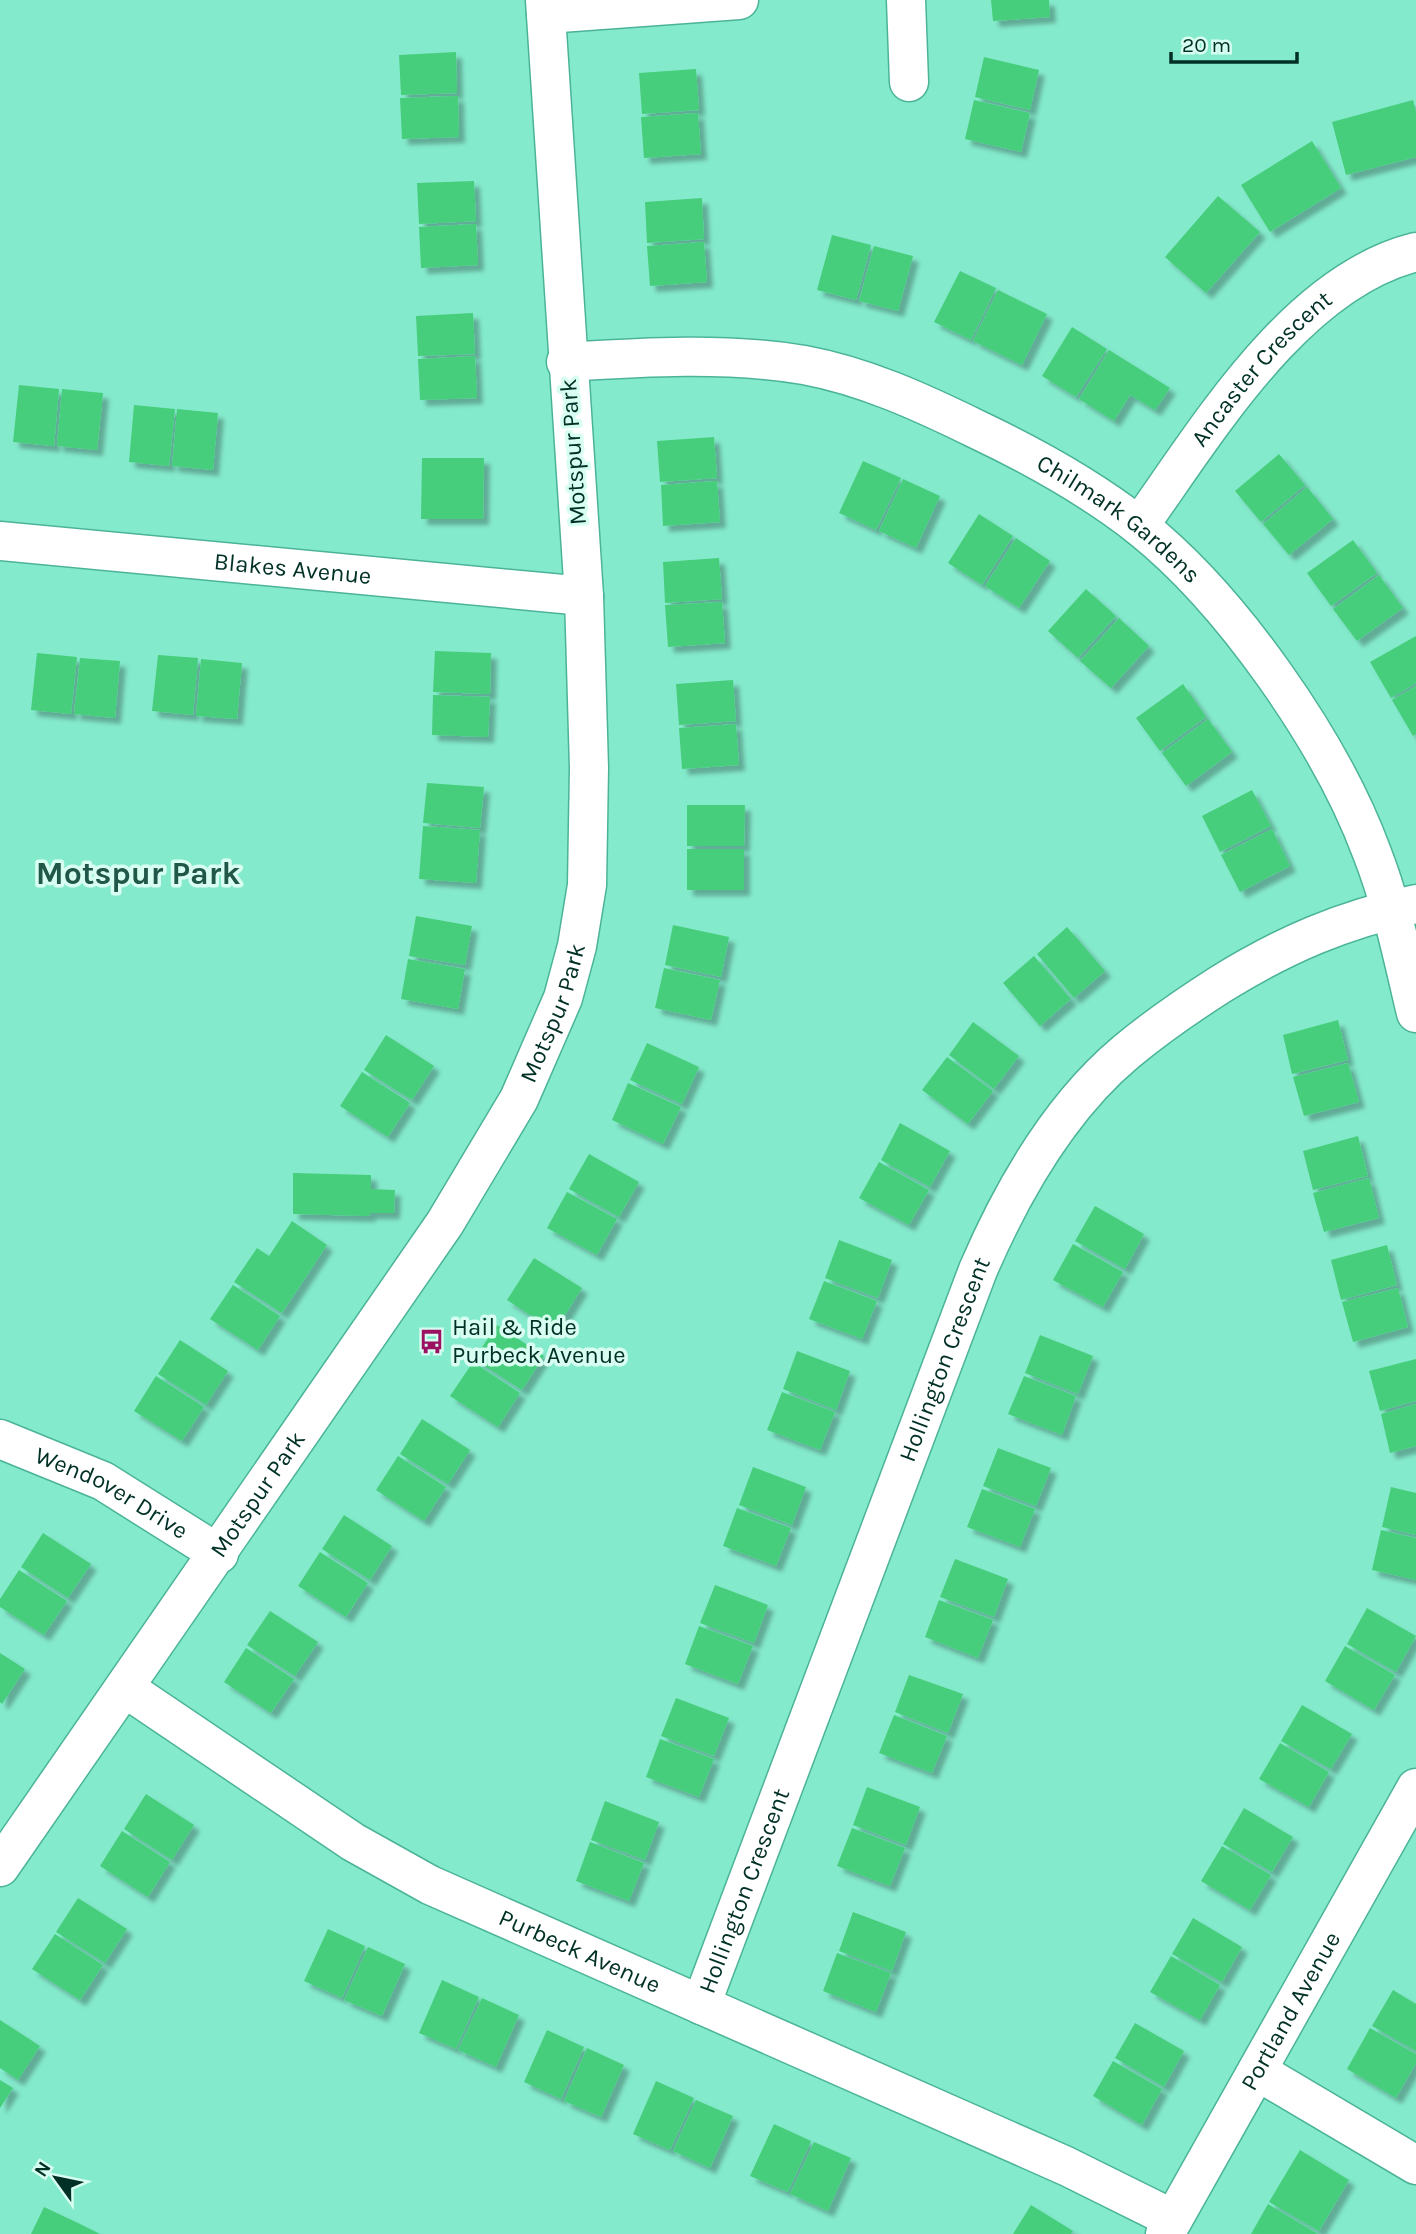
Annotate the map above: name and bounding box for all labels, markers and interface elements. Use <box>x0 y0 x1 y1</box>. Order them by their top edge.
scale bar <box>1171 21 1297 65</box>
text: 20 m <box>1182 33 1231 57</box>
street label: Ancaster Crescent <box>1185 285 1337 452</box>
street label: Motspur Park <box>554 378 592 526</box>
street label: Chilmark Gardens <box>1032 449 1206 589</box>
street label: Blakes Avenue <box>213 547 373 590</box>
district label: Motspur Park <box>36 855 240 892</box>
street label: Motspur Park <box>514 940 591 1087</box>
street label: Hollington Crescent <box>893 1253 996 1466</box>
place label: Hail & Ride Purbeck Avenue <box>452 1313 626 1369</box>
bus stop icon: Hail & Ride Purbeck Avenue <box>418 1327 446 1355</box>
street label: Motspur Park <box>204 1426 311 1563</box>
street label: Wendover Drive <box>31 1441 193 1545</box>
street label: Hollington Crescent <box>693 1784 795 1997</box>
street label: Purbeck Avenue <box>495 1903 665 1999</box>
street label: Portland Avenue <box>1235 1927 1346 2095</box>
north arrow <box>21 2143 91 2213</box>
text: N <box>30 2158 56 2181</box>

